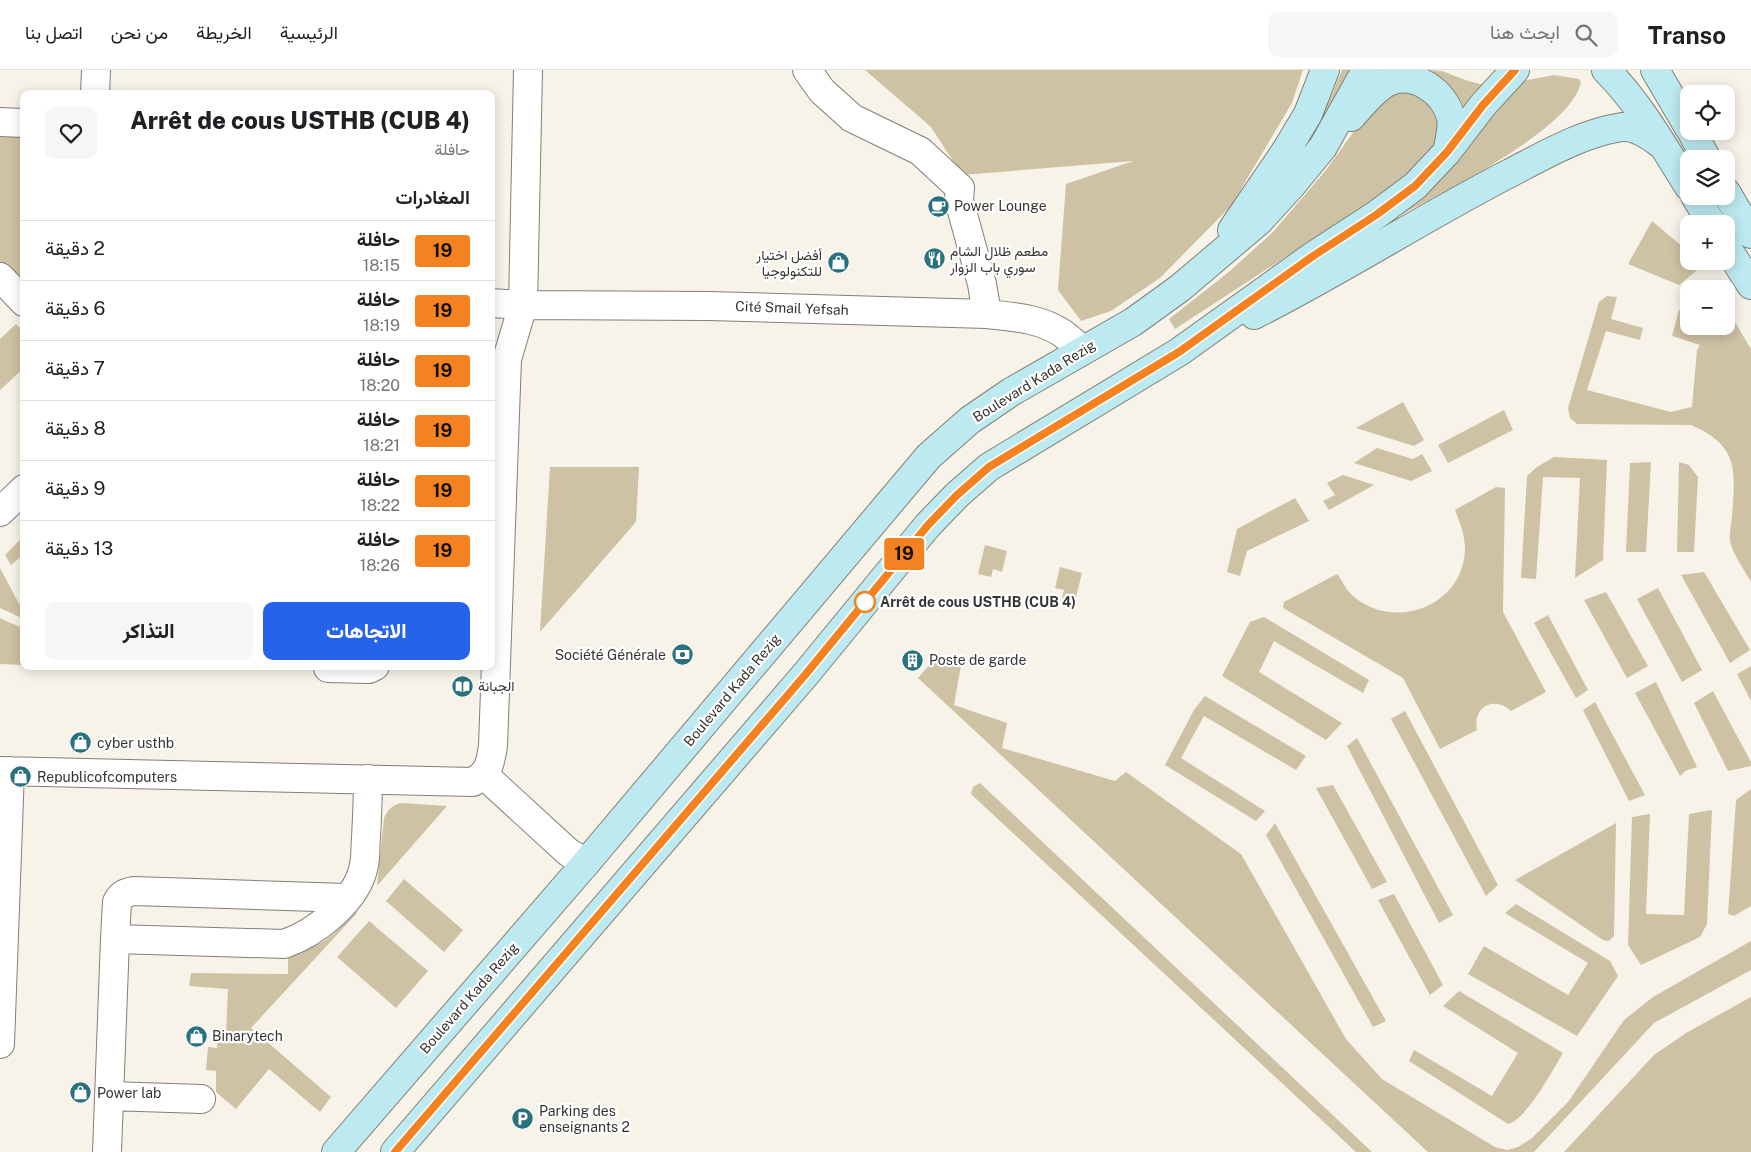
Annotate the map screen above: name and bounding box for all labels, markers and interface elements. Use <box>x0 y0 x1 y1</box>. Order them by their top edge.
search box <box>1268 12 1618 57</box>
text: ابحث هنا <box>1490 21 1560 43</box>
icon: search <box>1572 21 1600 49</box>
text: Transo <box>1648 21 1726 49</box>
text: اتصل بنا <box>25 22 83 43</box>
text: من نحن <box>111 22 168 43</box>
text: الخريطة <box>196 22 252 43</box>
text: الرئيسية <box>280 22 338 43</box>
map controls <box>1680 85 1735 335</box>
button: locate <box>1680 85 1735 140</box>
text: Arrêt de cous USTHB (CUB 4) <box>130 106 470 134</box>
button: heart <box>45 107 97 159</box>
text: حافلة <box>434 140 470 159</box>
button: layers <box>1680 150 1735 205</box>
text: المغادرات <box>395 186 470 208</box>
cafe icon: Power Lounge <box>926 194 950 218</box>
place label: Power Lounge <box>954 198 1047 214</box>
button: + <box>1680 215 1735 270</box>
text: حافلة <box>357 228 400 250</box>
text: 2 دقيقة <box>45 237 105 259</box>
text: 19 <box>433 240 452 261</box>
place label: مطعم ظلال الشام سوري باب الزوار <box>949 243 1048 279</box>
place label: أفضل اختيار للتكنولوجيا <box>755 247 822 280</box>
restaurant icon: مطعم ظلال الشام سوري باب الزوار <box>922 247 946 271</box>
shop icon: أفضل اختيار للتكنولوجيا <box>826 251 850 275</box>
text: 18:15 <box>363 256 400 275</box>
button: − <box>1680 280 1735 335</box>
text: حافلة <box>357 288 400 310</box>
text: 6 دقيقة <box>45 297 105 319</box>
street label: Cité Smail Yefsah <box>735 298 849 318</box>
text: 19 <box>433 300 452 321</box>
text: 18:19 <box>363 316 400 335</box>
street label: Boulevard Kada Rezig <box>970 337 1098 425</box>
text: حافلة <box>357 348 400 370</box>
text: 7 دقيقة <box>45 357 105 379</box>
text: 19 <box>433 360 452 381</box>
text: 18:20 <box>360 376 400 395</box>
text: حافلة <box>357 408 400 430</box>
text: 8 دقيقة <box>45 417 106 439</box>
text: 19 <box>433 420 452 441</box>
text: 18:21 <box>363 436 400 455</box>
text: حافلة <box>357 468 400 490</box>
text: 9 دقيقة <box>45 477 105 499</box>
text: 19 <box>433 480 452 501</box>
text: 18:22 <box>360 496 400 515</box>
text: حافلة <box>357 528 400 550</box>
text: 13 دقيقة <box>45 537 113 559</box>
line badge: 19 <box>882 538 926 570</box>
text: 19 <box>433 540 452 561</box>
text: 19 <box>894 543 914 564</box>
text: 18:26 <box>360 556 400 575</box>
marker: Arrêt de cous USTHB (CUB 4) <box>854 591 876 613</box>
place label: Arrêt de cous USTHB (CUB 4) <box>880 594 1076 610</box>
button: التذاكر <box>45 602 253 660</box>
button: الاتجاهات <box>263 602 470 660</box>
street label: Boulevard Kada Rezig <box>680 630 784 749</box>
bank icon: Société Générale <box>670 643 694 667</box>
place label: Société Générale <box>555 647 666 663</box>
building icon: Poste de garde <box>901 648 925 672</box>
place label: Poste de garde <box>929 652 1026 668</box>
library icon: الجبانة <box>450 674 474 698</box>
place label: الجبانة <box>478 678 515 695</box>
shop icon: cyber usthb <box>69 731 93 755</box>
place label: cyber usthb <box>97 735 174 751</box>
shop icon: Republicofcomputers <box>9 765 33 789</box>
place label: Republicofcomputers <box>37 769 177 785</box>
street label: Boulevard Kada Rezig <box>417 939 522 1057</box>
shop icon: Binarytech <box>184 1024 208 1048</box>
place label: Binarytech <box>212 1028 283 1044</box>
shop icon: Power lab <box>69 1081 93 1105</box>
place label: Power lab <box>97 1085 161 1101</box>
place label: Parking des enseignants 2 <box>539 1103 630 1135</box>
parking icon: Parking des enseignants 2 <box>511 1107 535 1131</box>

